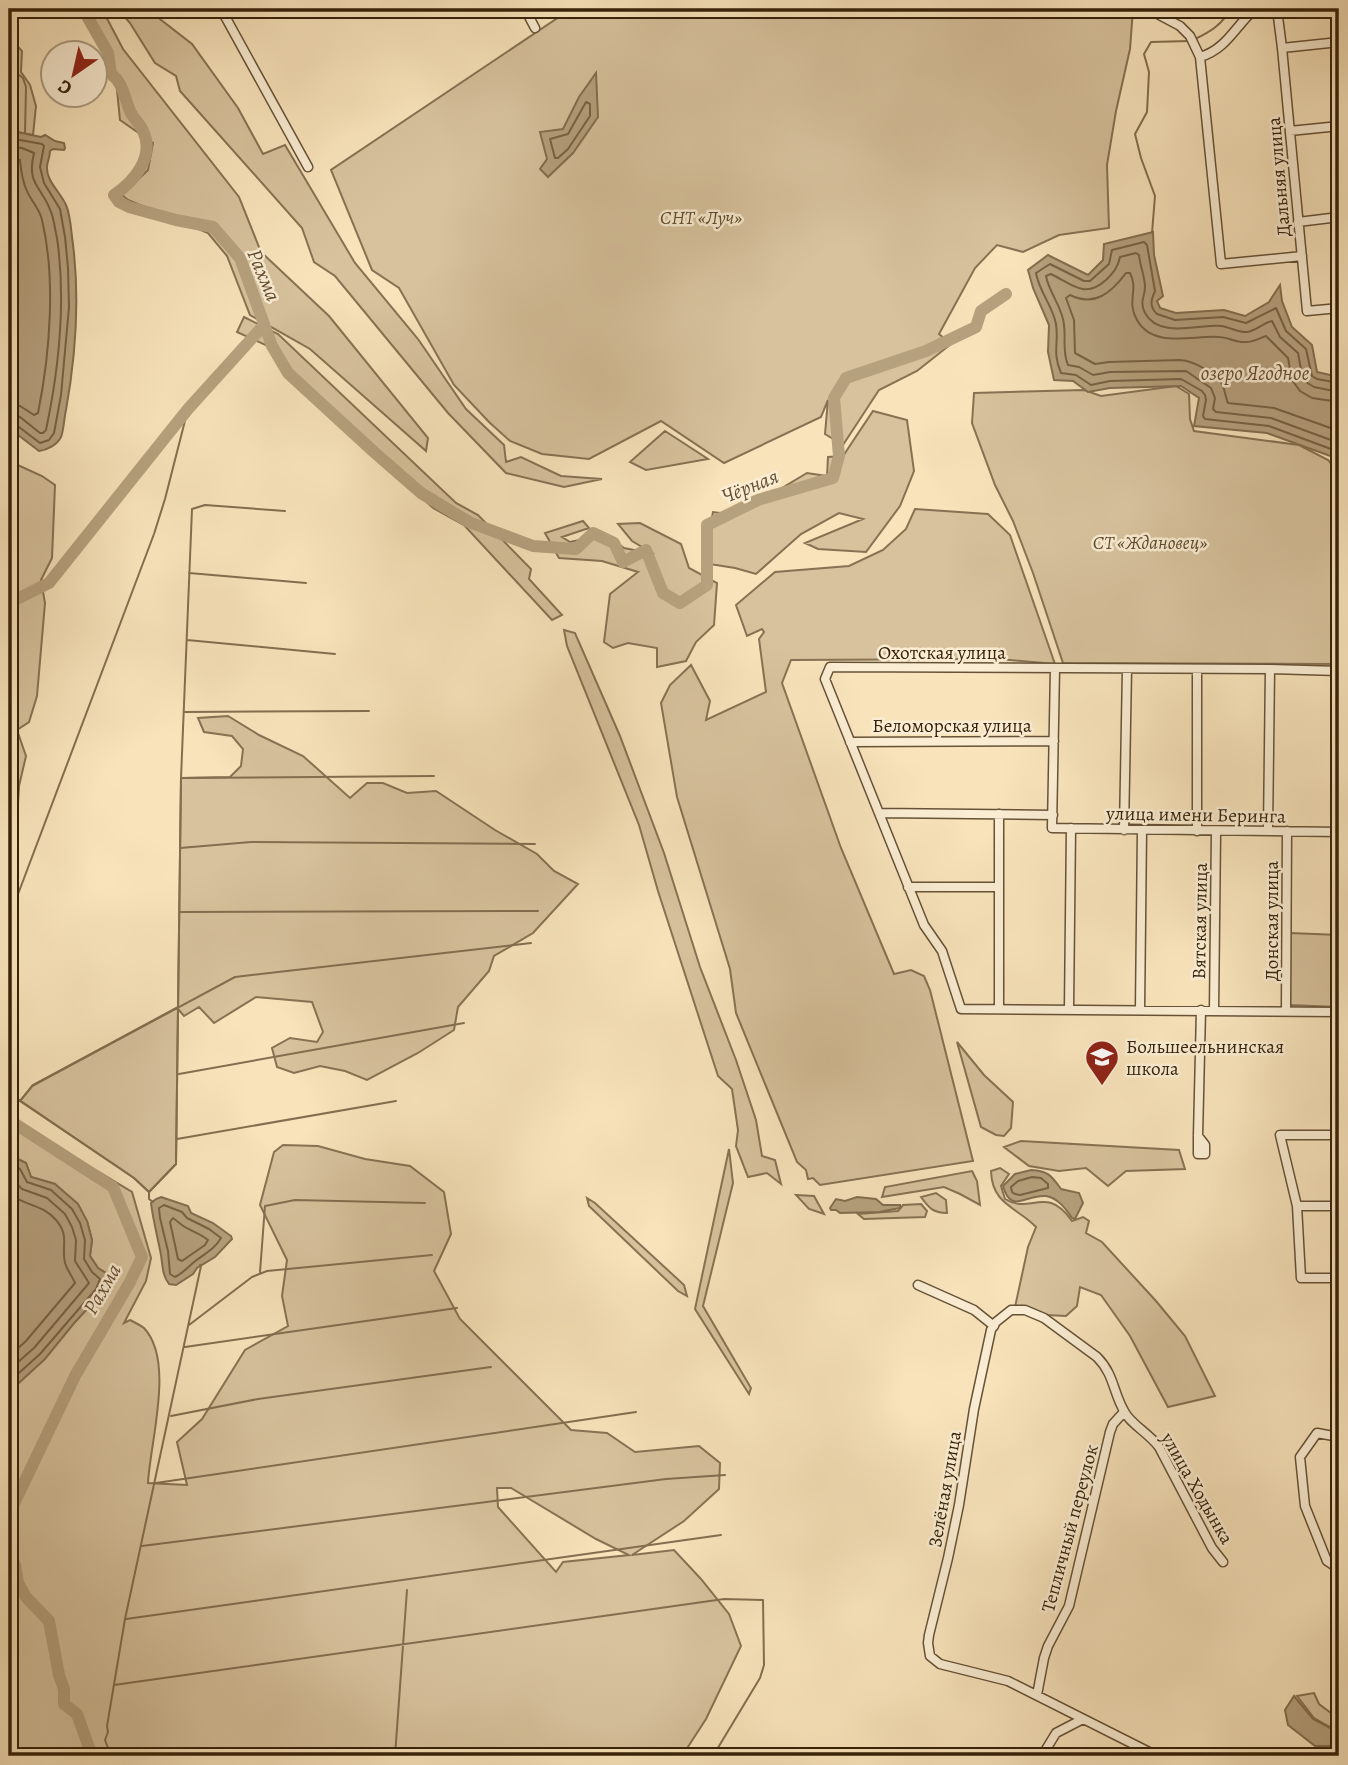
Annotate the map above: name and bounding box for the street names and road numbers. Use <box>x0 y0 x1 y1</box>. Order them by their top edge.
street label: Дальняя улица <box>1261 116 1297 238</box>
street label: Охотская улица <box>878 640 1006 666</box>
street label: Беломорская улица <box>872 713 1032 739</box>
street label: улица имени Беринга <box>1105 800 1286 830</box>
street label: Донская улица <box>1259 860 1285 981</box>
street label: Вятская улица <box>1186 862 1214 980</box>
street label: улица Ходынка <box>1154 1427 1240 1549</box>
street label: Зелёная улица <box>922 1429 968 1549</box>
street label: Тепличный переулок <box>1035 1441 1105 1615</box>

